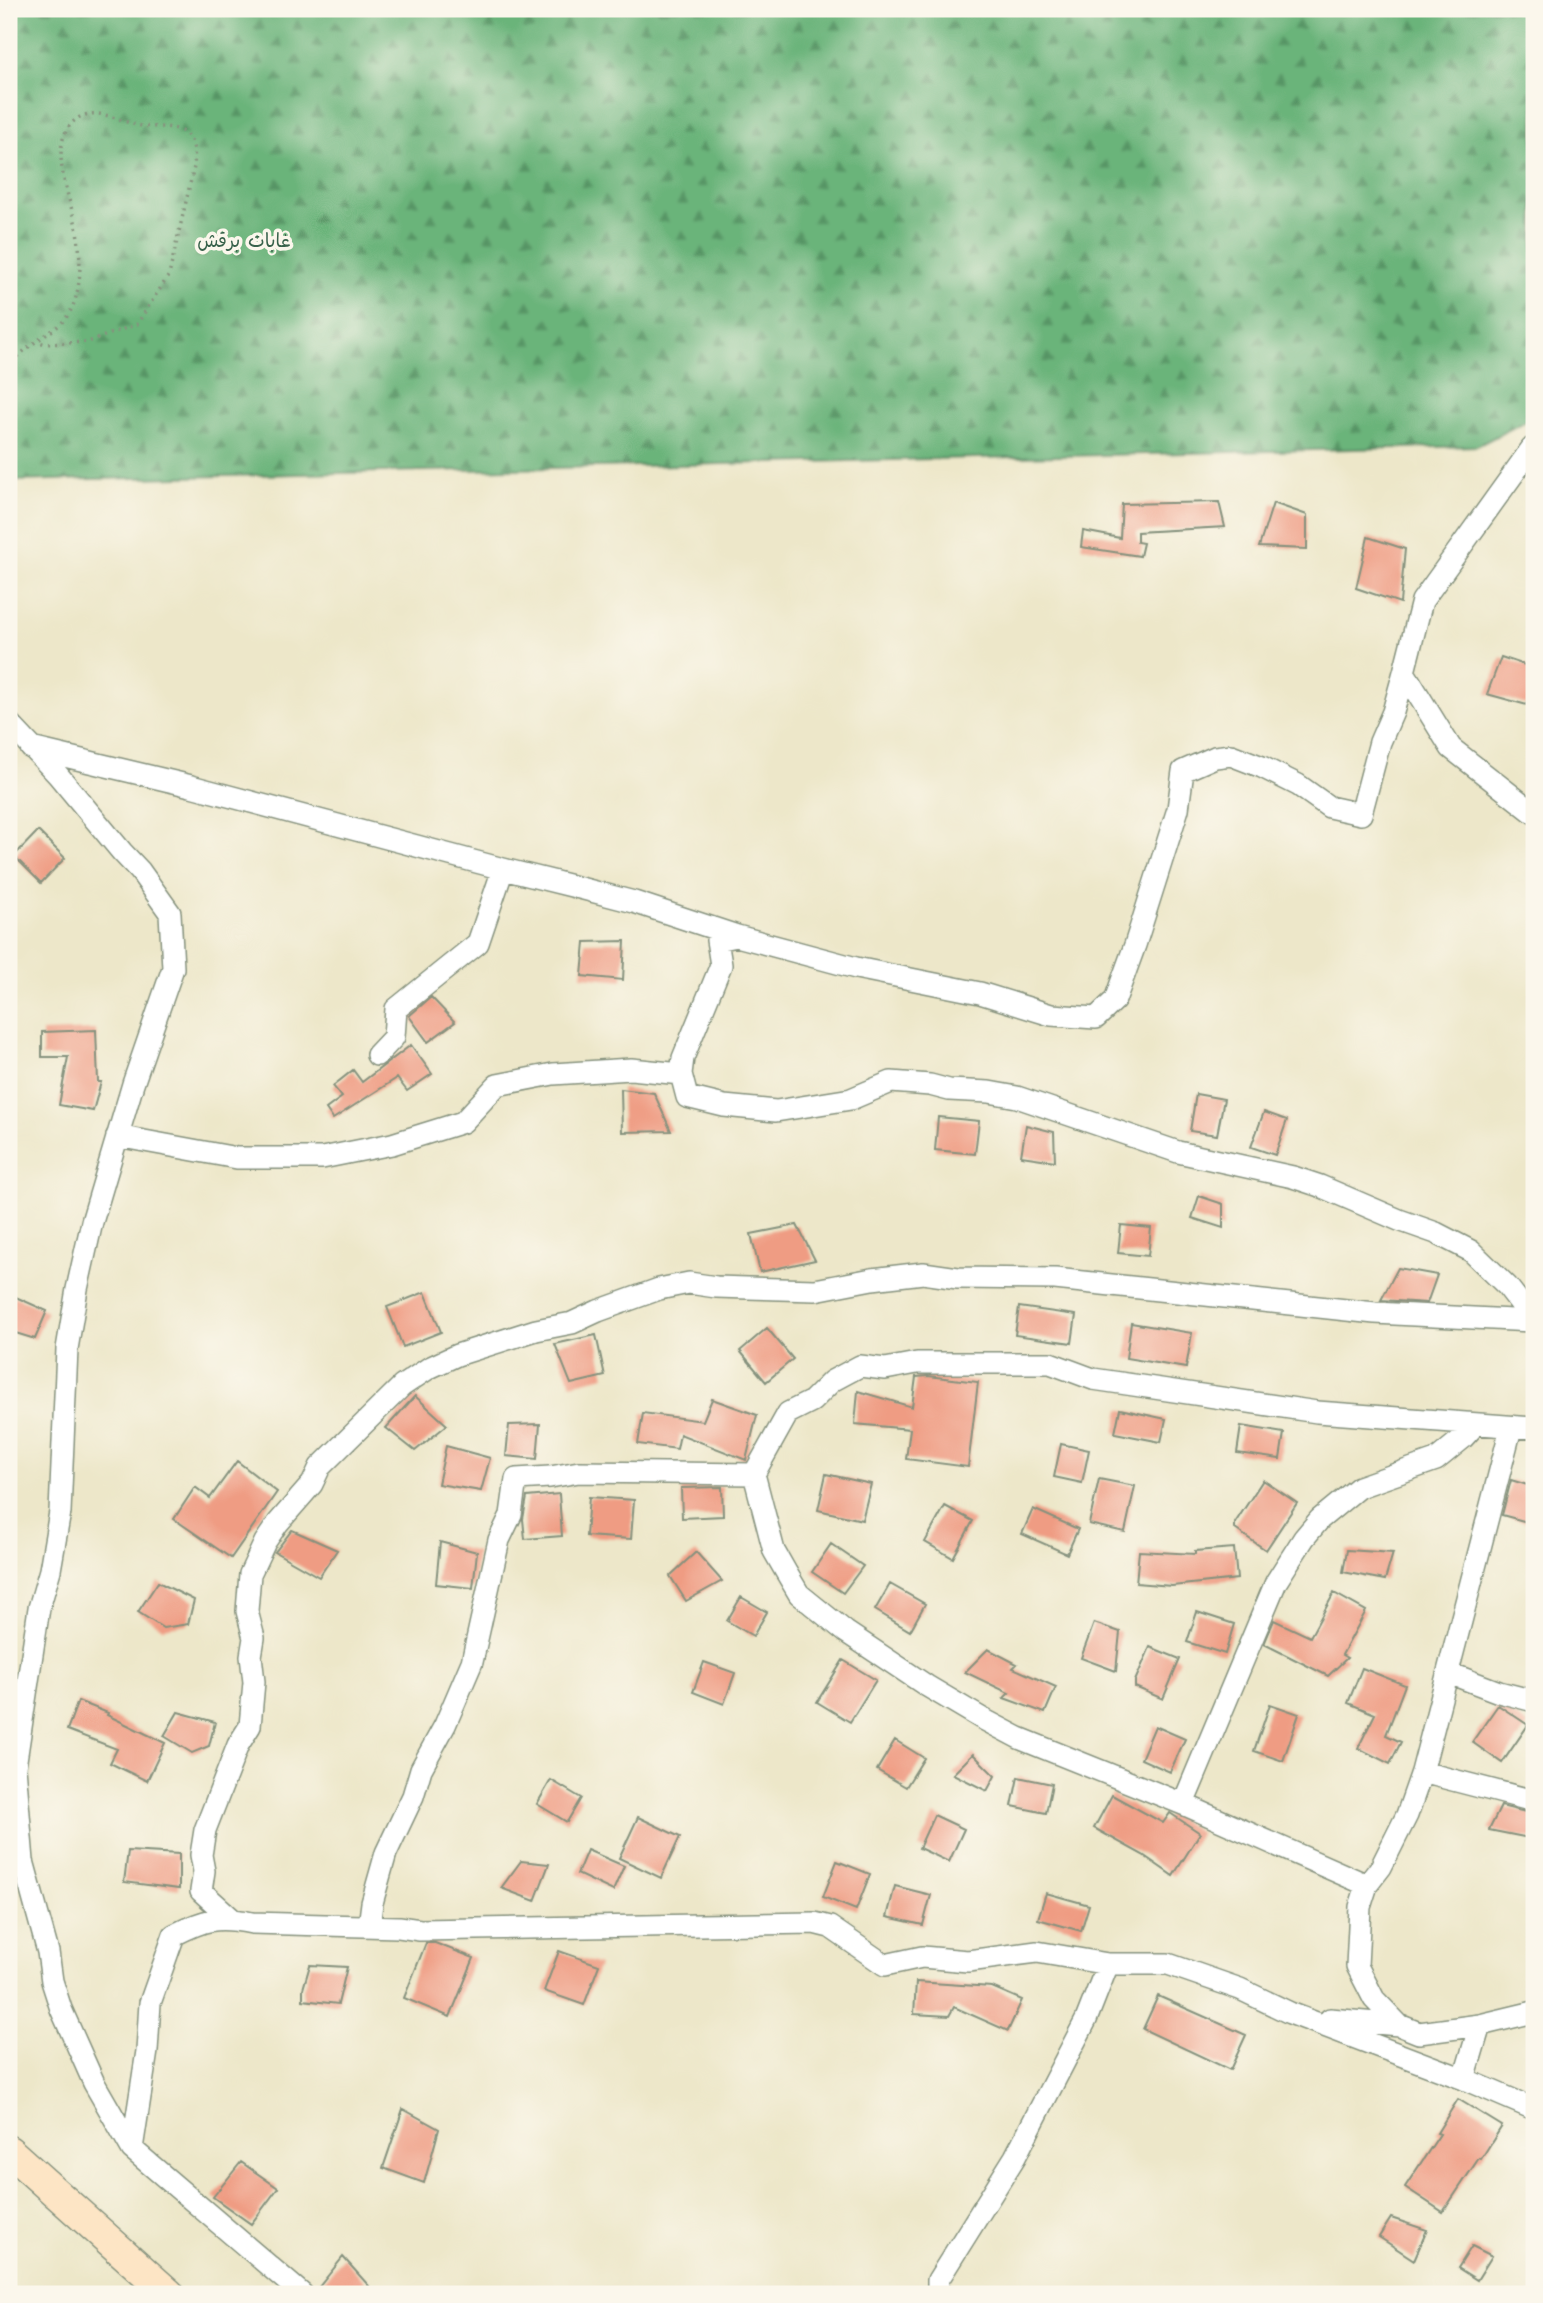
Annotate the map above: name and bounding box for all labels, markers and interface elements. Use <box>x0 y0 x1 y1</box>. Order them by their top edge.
park label: غابات برقش <box>197 227 291 257</box>

